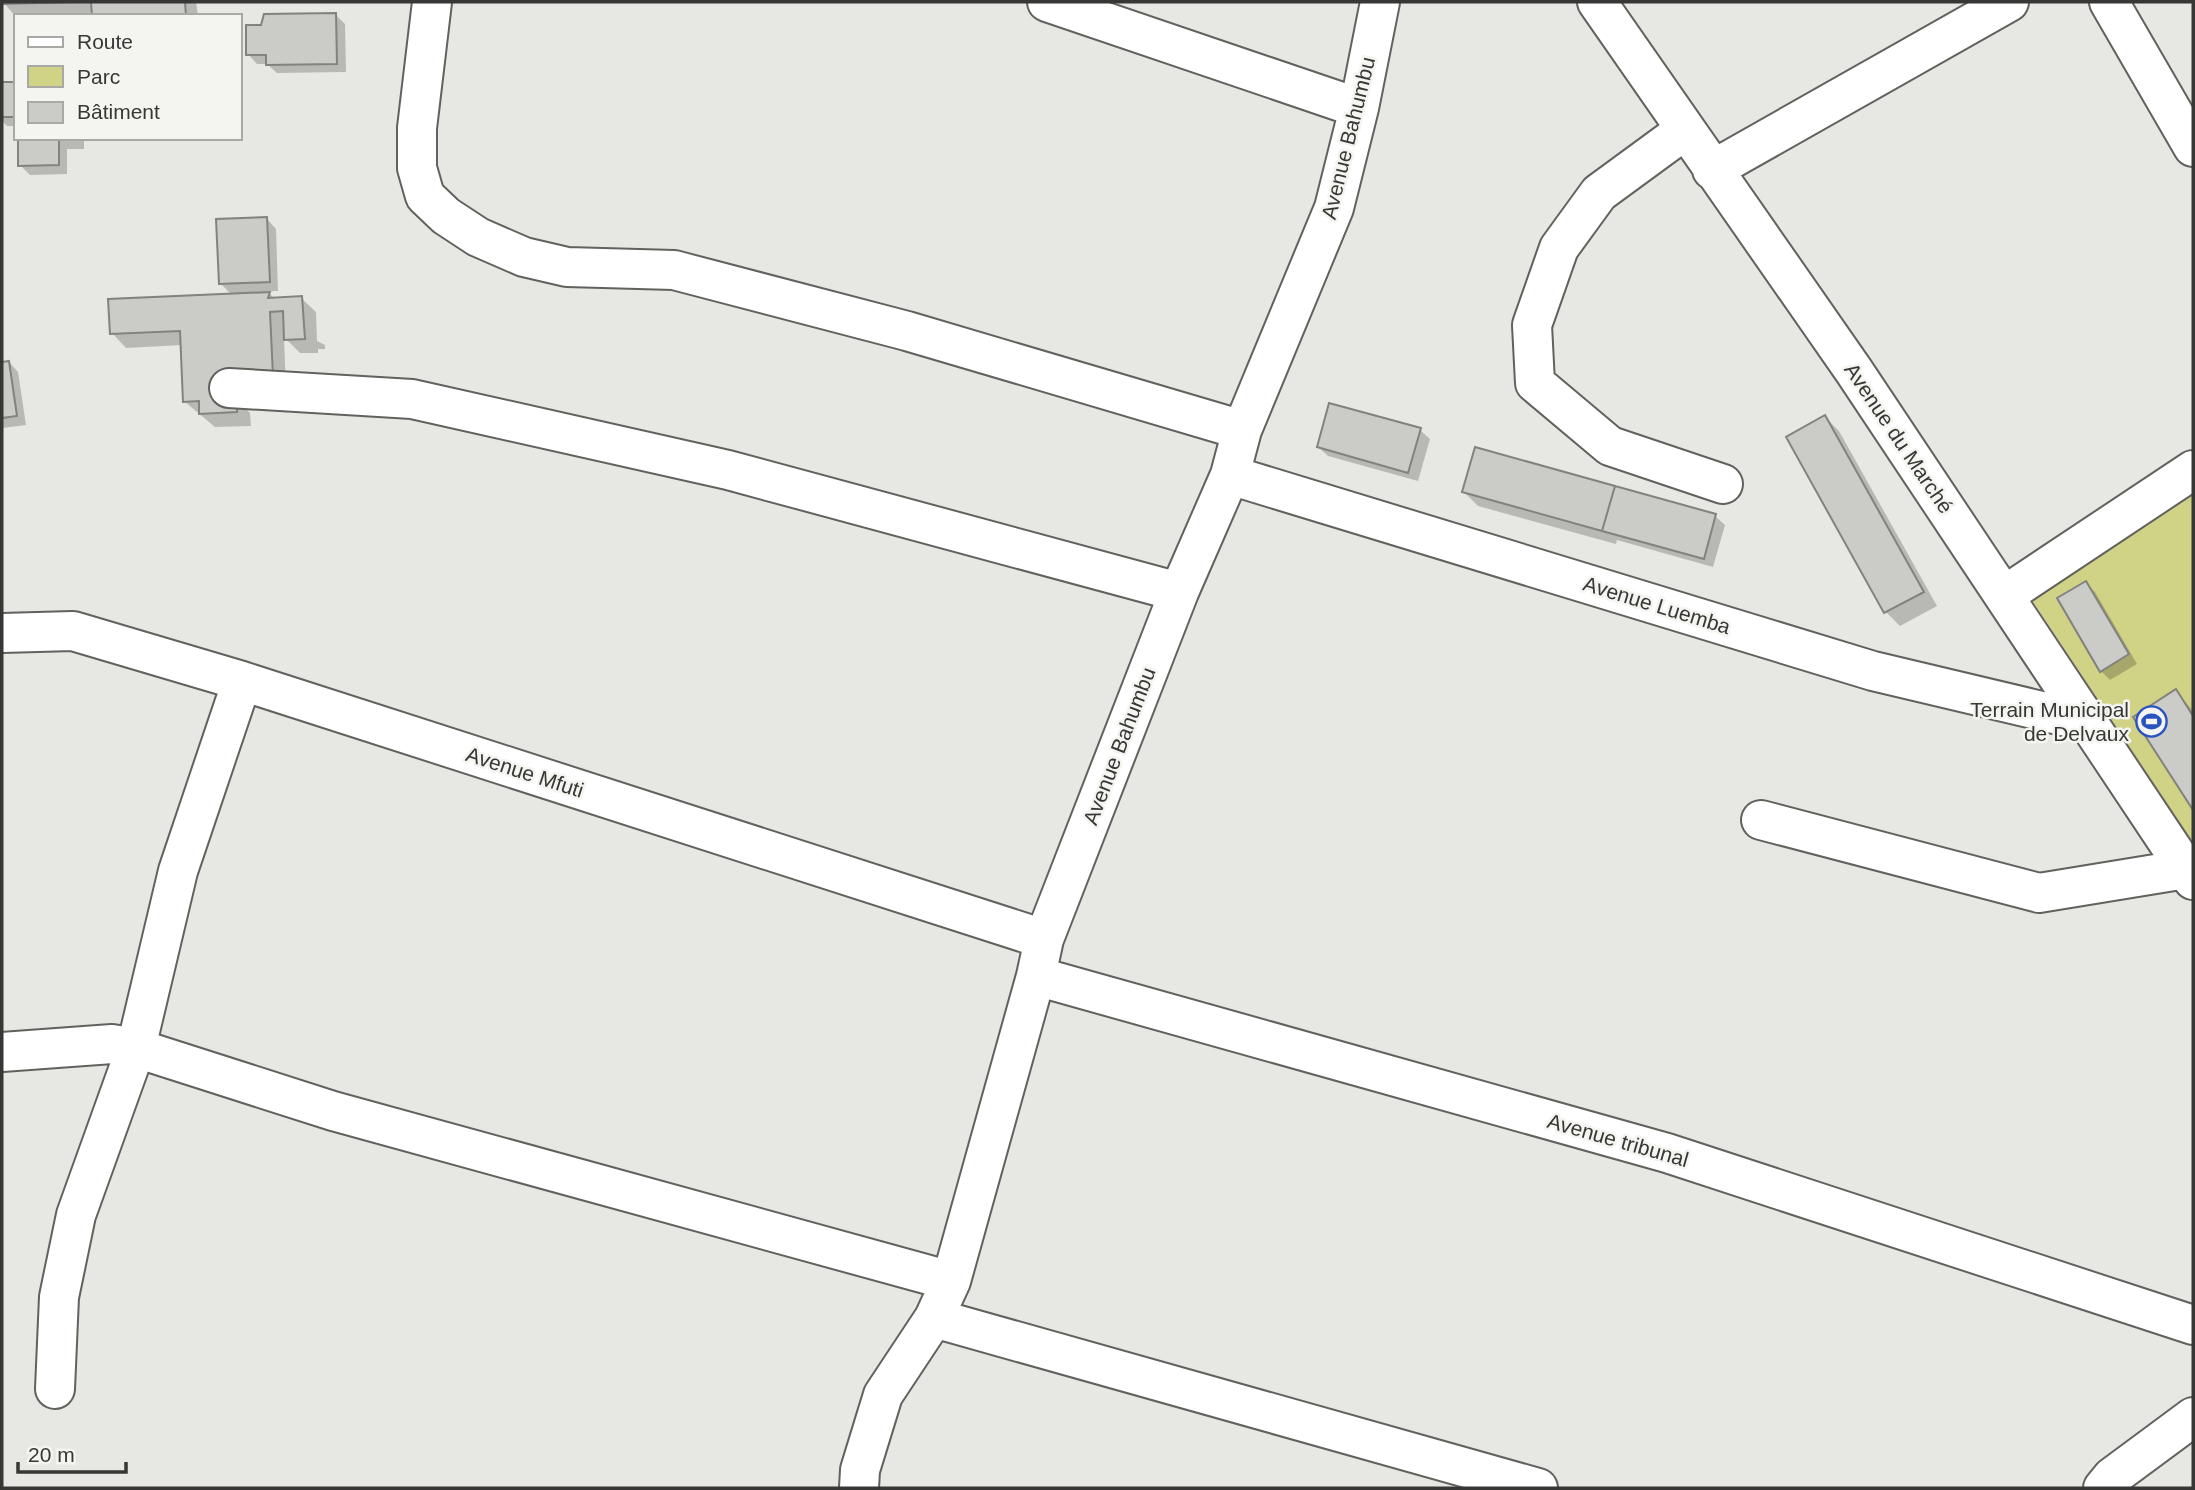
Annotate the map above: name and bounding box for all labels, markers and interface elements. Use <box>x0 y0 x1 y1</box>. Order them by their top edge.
legend <box>14 14 242 140</box>
text: Route <box>77 30 133 53</box>
street label: Avenue Bahumbu <box>1317 54 1379 222</box>
text: Parc <box>77 65 120 88</box>
text: Bâtiment <box>77 100 160 123</box>
street label: Avenue du Marché <box>1840 359 1958 517</box>
street label: Avenue Luemba <box>1581 572 1734 638</box>
street label: Avenue Bahumbu <box>1078 664 1160 828</box>
place label: Terrain Municipal de Delvaux <box>1970 698 2129 745</box>
sports icon: Terrain Municipal de Delvaux <box>2135 704 2169 738</box>
street label: Avenue Mfuti <box>463 742 587 802</box>
street label: Avenue tribunal <box>1545 1109 1691 1171</box>
scale bar <box>18 1430 126 1474</box>
text: 20 m <box>28 1443 75 1466</box>

